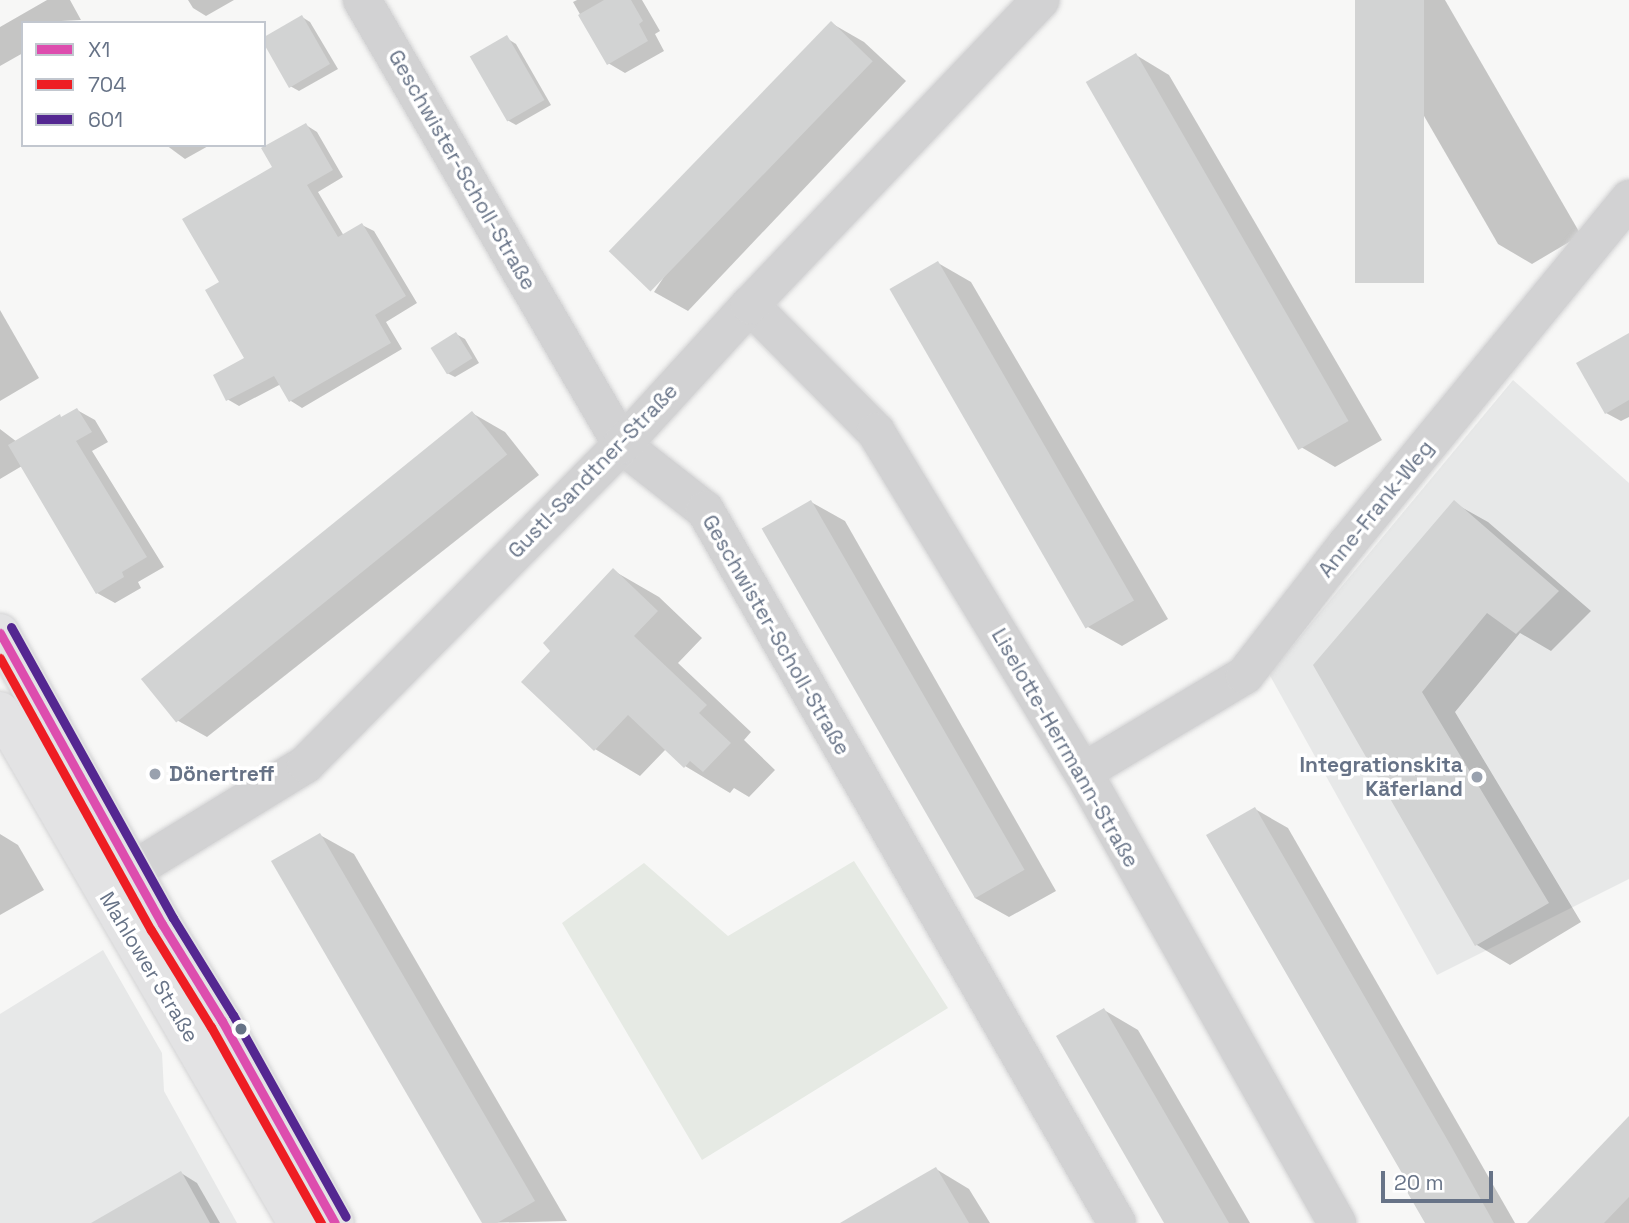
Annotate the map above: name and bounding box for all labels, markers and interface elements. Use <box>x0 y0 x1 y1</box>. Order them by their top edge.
legend <box>21 21 266 147</box>
text: X1 <box>88 36 110 63</box>
street label: Geschwister-Scholl-Straße <box>383 45 541 295</box>
text: 704 <box>88 71 126 98</box>
text: 601 <box>88 106 123 133</box>
street label: Gustl-Sandtner-Straße <box>503 378 683 564</box>
street label: Anne-Frank-Weg <box>1313 436 1439 582</box>
street label: Geschwister-Scholl-Straße <box>697 510 855 760</box>
street label: Liselotte-Herrmann-Straße <box>986 624 1144 872</box>
place label: Integrationskita Käferland <box>1300 752 1463 802</box>
place label: Dönertreff <box>169 761 275 787</box>
marker: Dönertreff <box>147 766 163 782</box>
marker: Integrationskita Käferland <box>1469 769 1485 785</box>
street label: Mahlower Straße <box>94 887 204 1047</box>
unlabelled marker <box>234 1022 248 1036</box>
scale bar <box>1384 1156 1496 1200</box>
text: 20 m <box>1394 1169 1444 1196</box>

